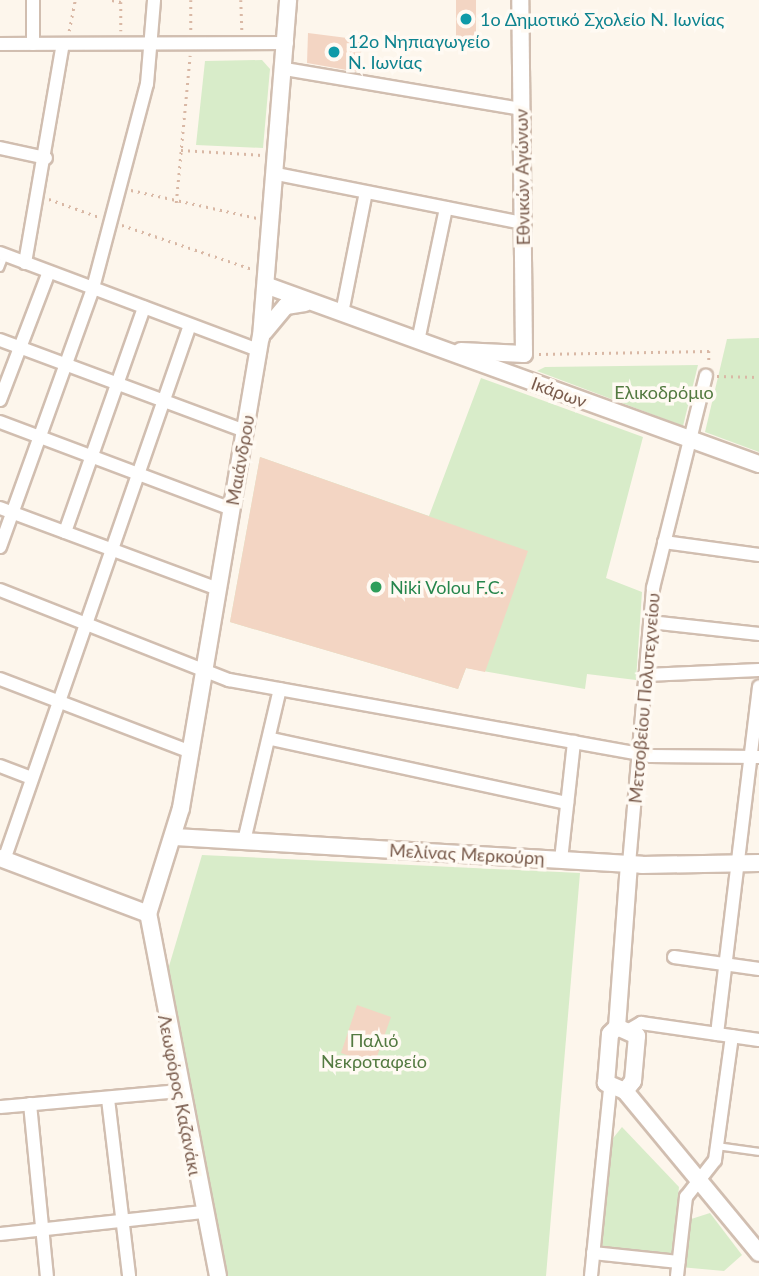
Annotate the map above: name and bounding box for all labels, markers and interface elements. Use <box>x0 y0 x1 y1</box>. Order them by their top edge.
place label: 1ο Δημοτικό Σχολείο Ν. Ιωνίας <box>480 8 725 30</box>
marker: 1ο Δημοτικό Σχολείο Ν. Ιωνίας <box>458 11 474 27</box>
place label: 12ο Νηπιαγωγείο Ν. Ιωνίας <box>348 31 490 74</box>
marker: 12ο Νηπιαγωγείο Ν. Ιωνίας <box>326 44 342 60</box>
street label: Εθνικών Αγώνων <box>510 108 534 246</box>
street label: Ικάρων <box>528 372 590 412</box>
park label: Ελικοδρόμιο <box>614 381 714 403</box>
street label: Μαιάνδρου <box>221 413 259 507</box>
place label: Niki Volou F.C. <box>390 576 505 598</box>
marker: Niki Volou F.C. <box>368 579 384 595</box>
street label: Μετσοβείου Πολυτεχνείου <box>624 592 664 804</box>
street label: Μελίνας Μερκούρη <box>389 839 545 869</box>
street label: Λεωφόρος Καζανάκι <box>154 1013 206 1177</box>
park label: Παλιό Νεκροταφείο <box>321 1030 427 1072</box>

